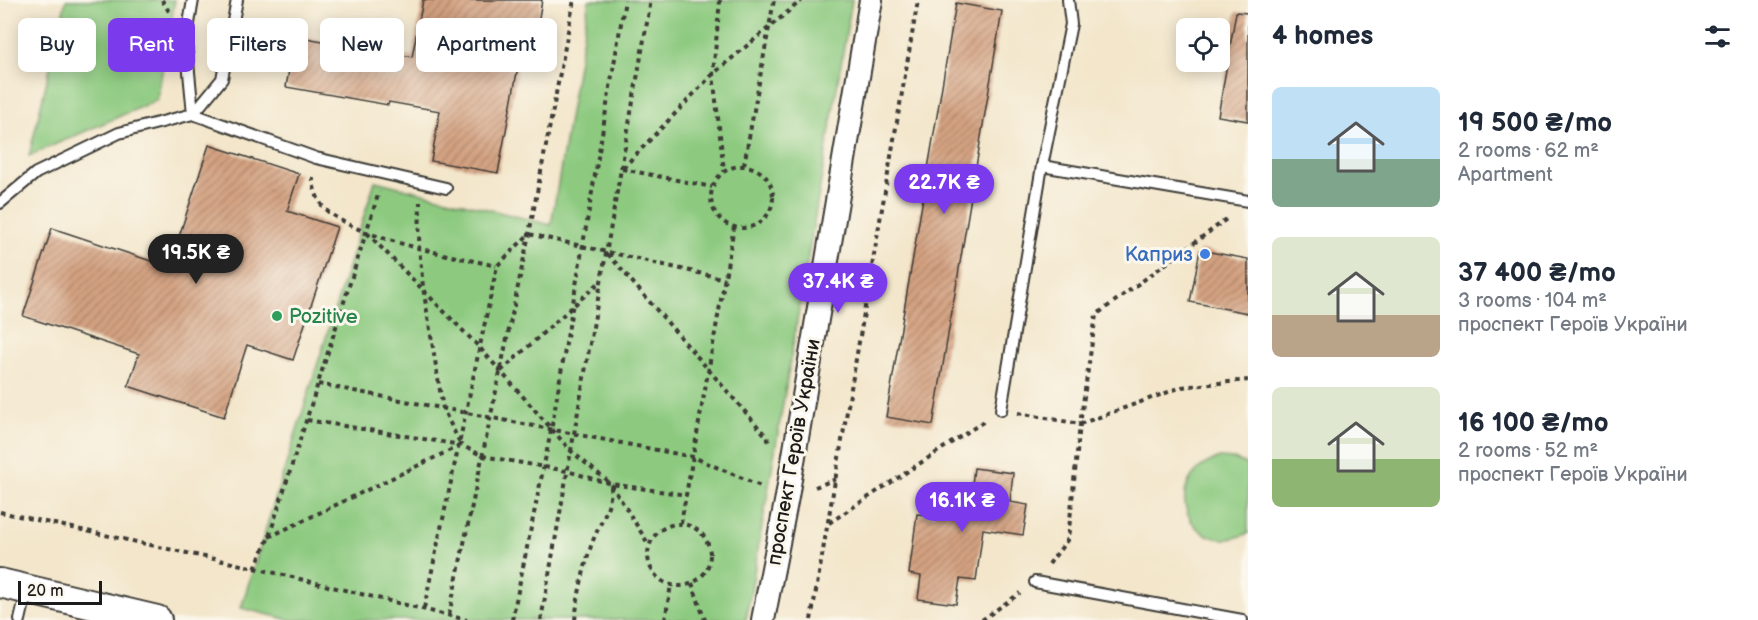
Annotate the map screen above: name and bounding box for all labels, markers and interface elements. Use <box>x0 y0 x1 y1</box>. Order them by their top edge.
chip: Buy <box>18 18 96 72</box>
chip: Rent <box>108 18 195 72</box>
chip: Filters <box>207 18 308 72</box>
chip: New <box>320 18 404 72</box>
chip: Apartment <box>416 18 557 72</box>
map controls <box>1176 18 1230 72</box>
button: locate <box>1176 18 1230 72</box>
icon: filters <box>1701 20 1734 53</box>
text: 4 homes <box>1272 21 1373 52</box>
text: 19 500 ₴/mo <box>1458 108 1612 139</box>
icon: home <box>1320 111 1392 183</box>
text: 2 rooms · 62 m² <box>1458 139 1599 163</box>
text: Apartment <box>1458 163 1553 187</box>
pin: 22.7K ₴ <box>889 164 999 215</box>
text: 22.7K ₴ <box>908 171 980 195</box>
pin: 19.5K ₴ <box>141 234 251 285</box>
text: 19.5K ₴ <box>162 241 230 265</box>
place label: Каприз <box>1125 243 1193 267</box>
marker: Каприз <box>1198 247 1212 261</box>
text: 37 400 ₴/mo <box>1458 258 1616 289</box>
icon: home <box>1320 261 1392 333</box>
pin: 37.4K ₴ <box>783 263 893 314</box>
text: 37.4K ₴ <box>802 270 874 294</box>
text: 3 rooms · 104 m² <box>1458 289 1607 313</box>
place label: Pozitive <box>289 305 358 329</box>
marker: Pozitive <box>270 309 284 323</box>
text: проспект Героїв України <box>1458 313 1688 337</box>
street label: проспект Героїв України <box>762 337 826 567</box>
text: 16 100 ₴/mo <box>1458 408 1609 439</box>
icon: home <box>1320 411 1392 483</box>
text: 2 rooms · 52 m² <box>1458 439 1598 463</box>
text: проспект Героїв України <box>1458 463 1688 487</box>
pin: 16.1K ₴ <box>907 482 1017 533</box>
text: 16.1K ₴ <box>929 489 995 513</box>
scale bar <box>18 578 102 606</box>
text: 20 m <box>27 582 63 601</box>

